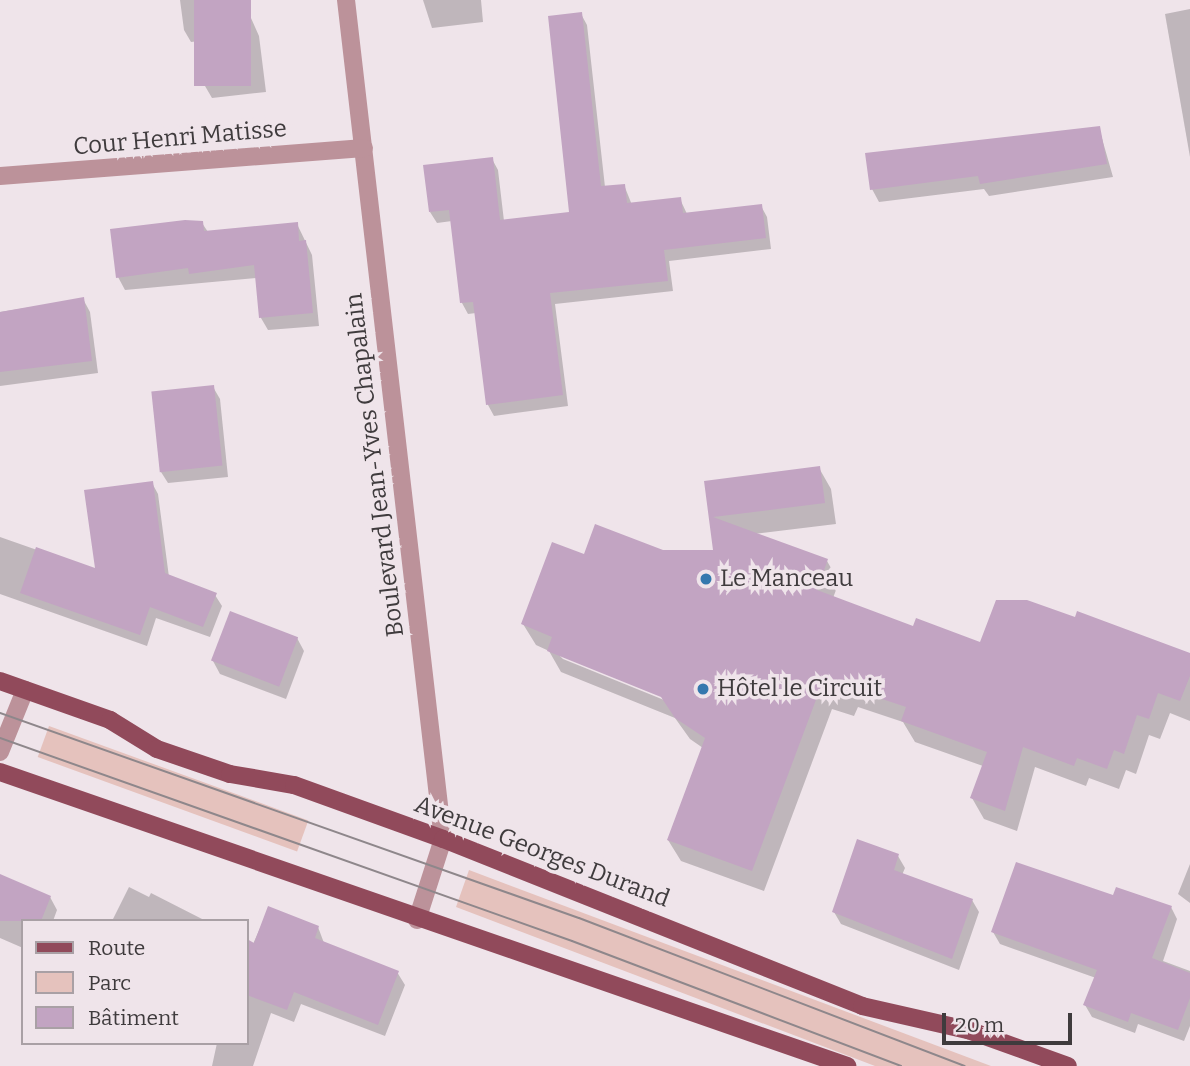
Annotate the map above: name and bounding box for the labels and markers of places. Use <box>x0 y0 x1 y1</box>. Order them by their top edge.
place label: Le Manceau <box>720 565 853 593</box>
marker: Le Manceau <box>698 571 714 587</box>
place label: Hôtel le Circuit <box>717 675 882 703</box>
marker: Hôtel le Circuit <box>695 681 711 697</box>

